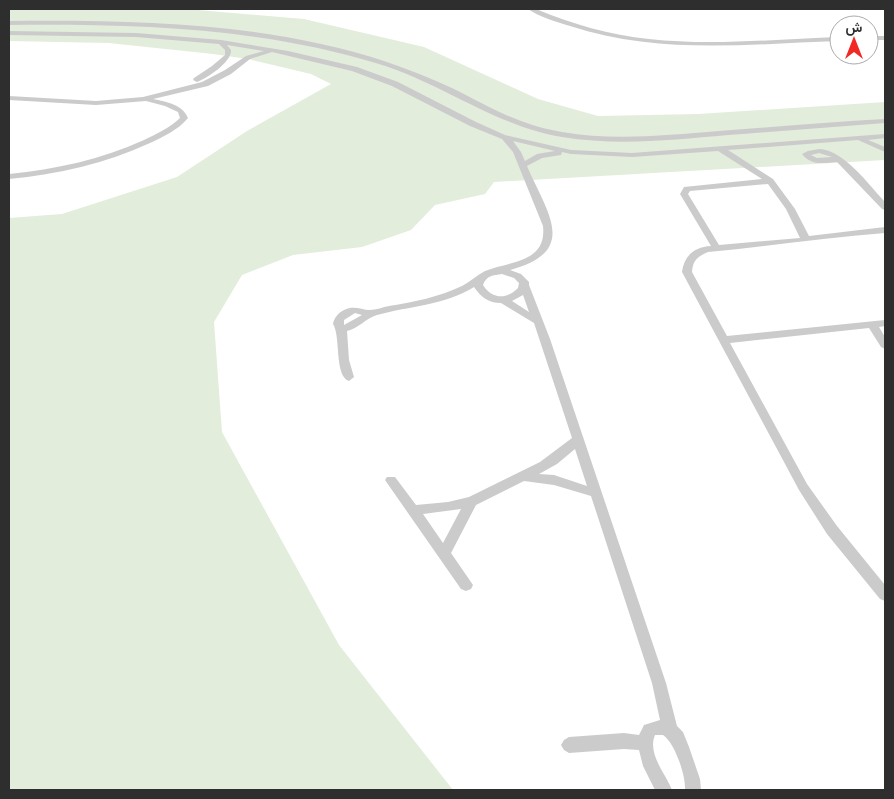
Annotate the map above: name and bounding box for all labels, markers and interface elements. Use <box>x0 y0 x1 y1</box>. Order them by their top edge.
north arrow <box>829 15 879 65</box>
text: ش <box>846 19 863 36</box>

